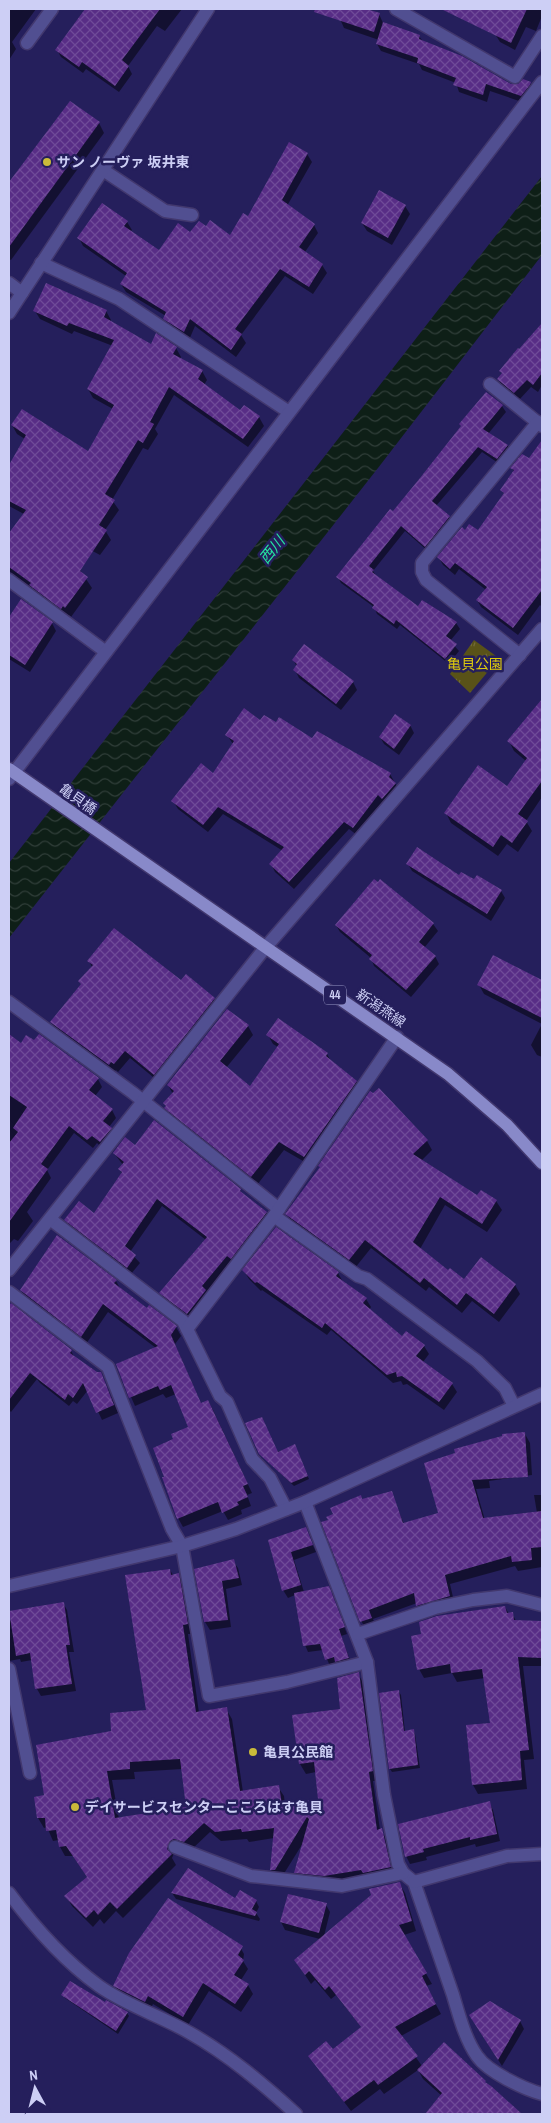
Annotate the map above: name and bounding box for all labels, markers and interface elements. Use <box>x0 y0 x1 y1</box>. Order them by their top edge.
place label: サン ノーヴァ 坂井東 <box>57 153 189 171</box>
marker: サン ノーヴァ 坂井東 <box>41 156 53 168</box>
water label: 西川 <box>254 530 290 568</box>
park label: 亀貝公園 <box>447 655 503 673</box>
street label: 亀貝橋 <box>56 780 100 818</box>
street label: 新潟燕線 <box>353 985 409 1031</box>
road number: 44 <box>324 986 346 1004</box>
place label: 亀貝公民館 <box>263 1743 333 1761</box>
marker: 亀貝公民館 <box>247 1746 259 1758</box>
place label: デイサービスセンターこころはす亀貝 <box>85 1798 323 1816</box>
marker: デイサービスセンターこころはす亀貝 <box>69 1801 81 1813</box>
north arrow <box>10 2063 60 2113</box>
text: N <box>28 2066 39 2085</box>

